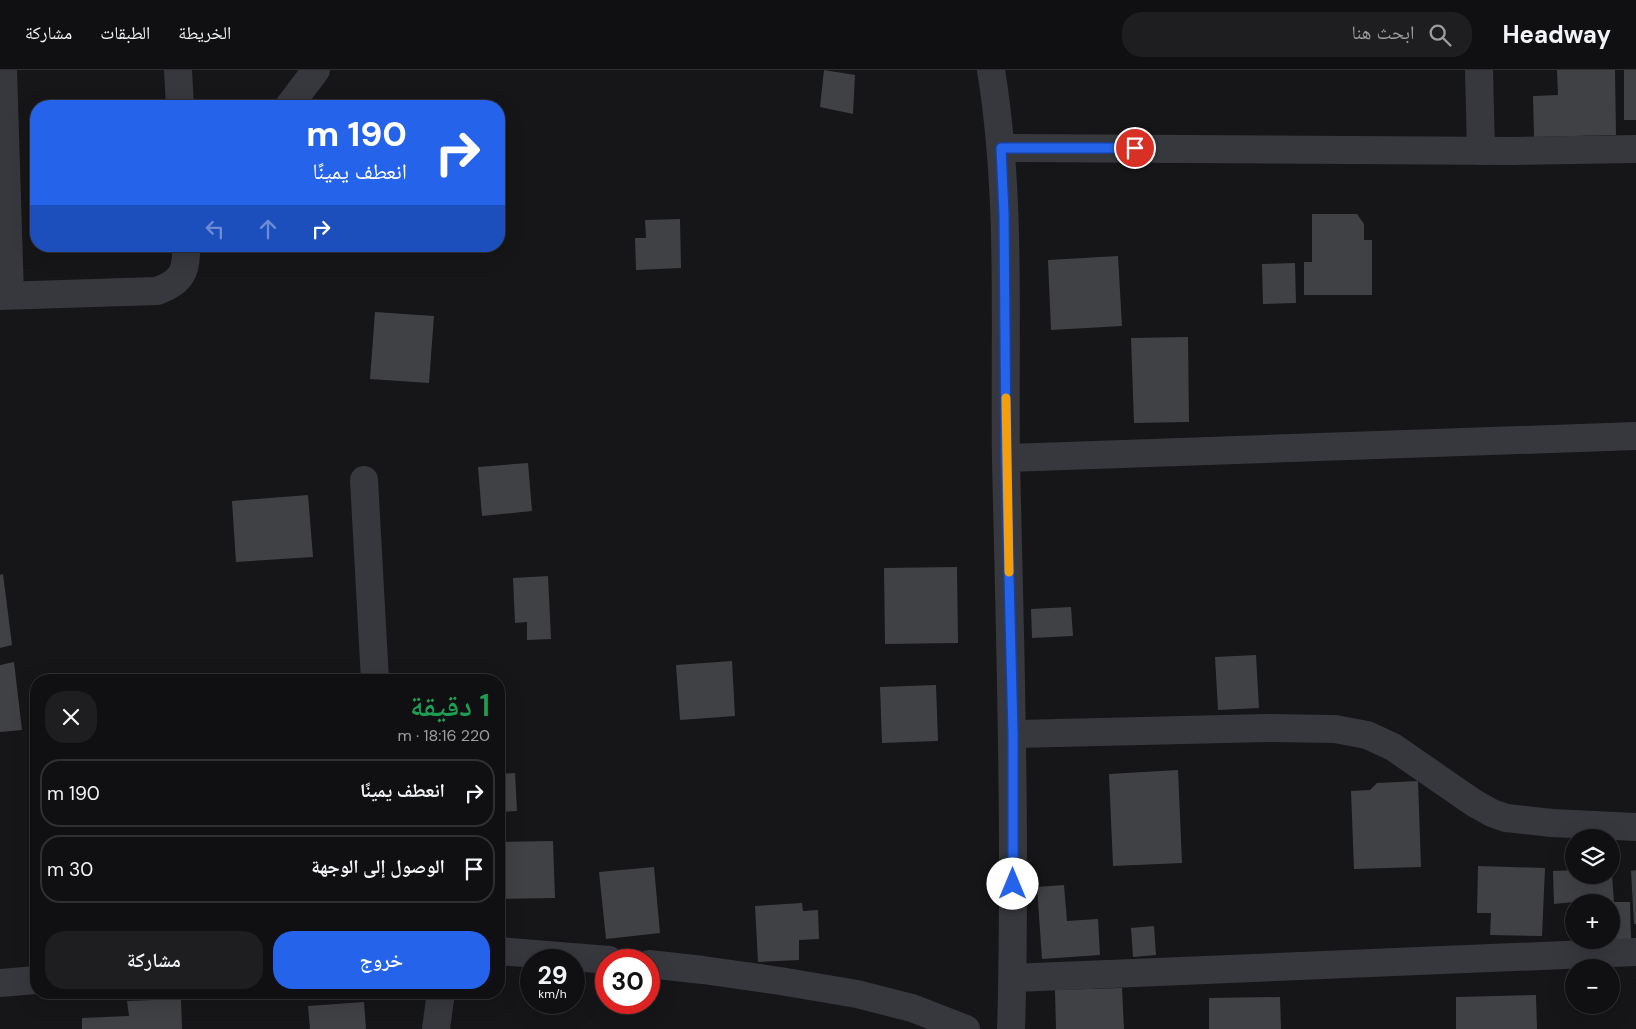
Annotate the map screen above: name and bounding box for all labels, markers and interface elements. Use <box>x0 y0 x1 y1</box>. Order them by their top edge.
search box <box>1122 12 1472 57</box>
text: Headway <box>1502 19 1611 50</box>
text: ابحث هنا <box>1351 20 1414 45</box>
text: مشاركة <box>25 21 72 45</box>
text: الطبقات <box>100 21 150 45</box>
text: الخريطة <box>178 21 231 45</box>
icon: search <box>1426 21 1454 49</box>
text: 190 m <box>306 111 407 157</box>
icon: right <box>425 120 490 185</box>
pin <box>1114 127 1156 169</box>
icon: arrive <box>1121 134 1149 162</box>
text: انعطف يمينًا <box>312 157 407 186</box>
icon: left <box>201 215 229 243</box>
icon: ahead <box>254 215 282 243</box>
icon: right <box>307 215 335 243</box>
text: 1 دقيقة <box>410 686 490 725</box>
button: close <box>45 691 97 743</box>
text: 220 m · 18:16 <box>398 725 490 746</box>
text: انعطف يمينًا <box>360 778 445 803</box>
icon: right <box>460 779 488 807</box>
text: 190 m <box>47 781 100 806</box>
map controls <box>1565 829 1620 1014</box>
button: layers <box>1565 829 1620 884</box>
text: الوصول إلى الوجهة <box>311 854 445 879</box>
icon: arrive <box>460 855 488 883</box>
text: 30 m <box>47 857 93 882</box>
position arrow <box>986 857 1038 909</box>
button: + <box>1565 894 1620 949</box>
button: مشاركة <box>45 931 263 989</box>
button: خروج <box>273 931 490 989</box>
speed limit sign: 30 <box>595 949 660 1014</box>
text: 29 <box>537 959 568 992</box>
button: − <box>1565 959 1620 1014</box>
text: km/h <box>538 986 567 1002</box>

